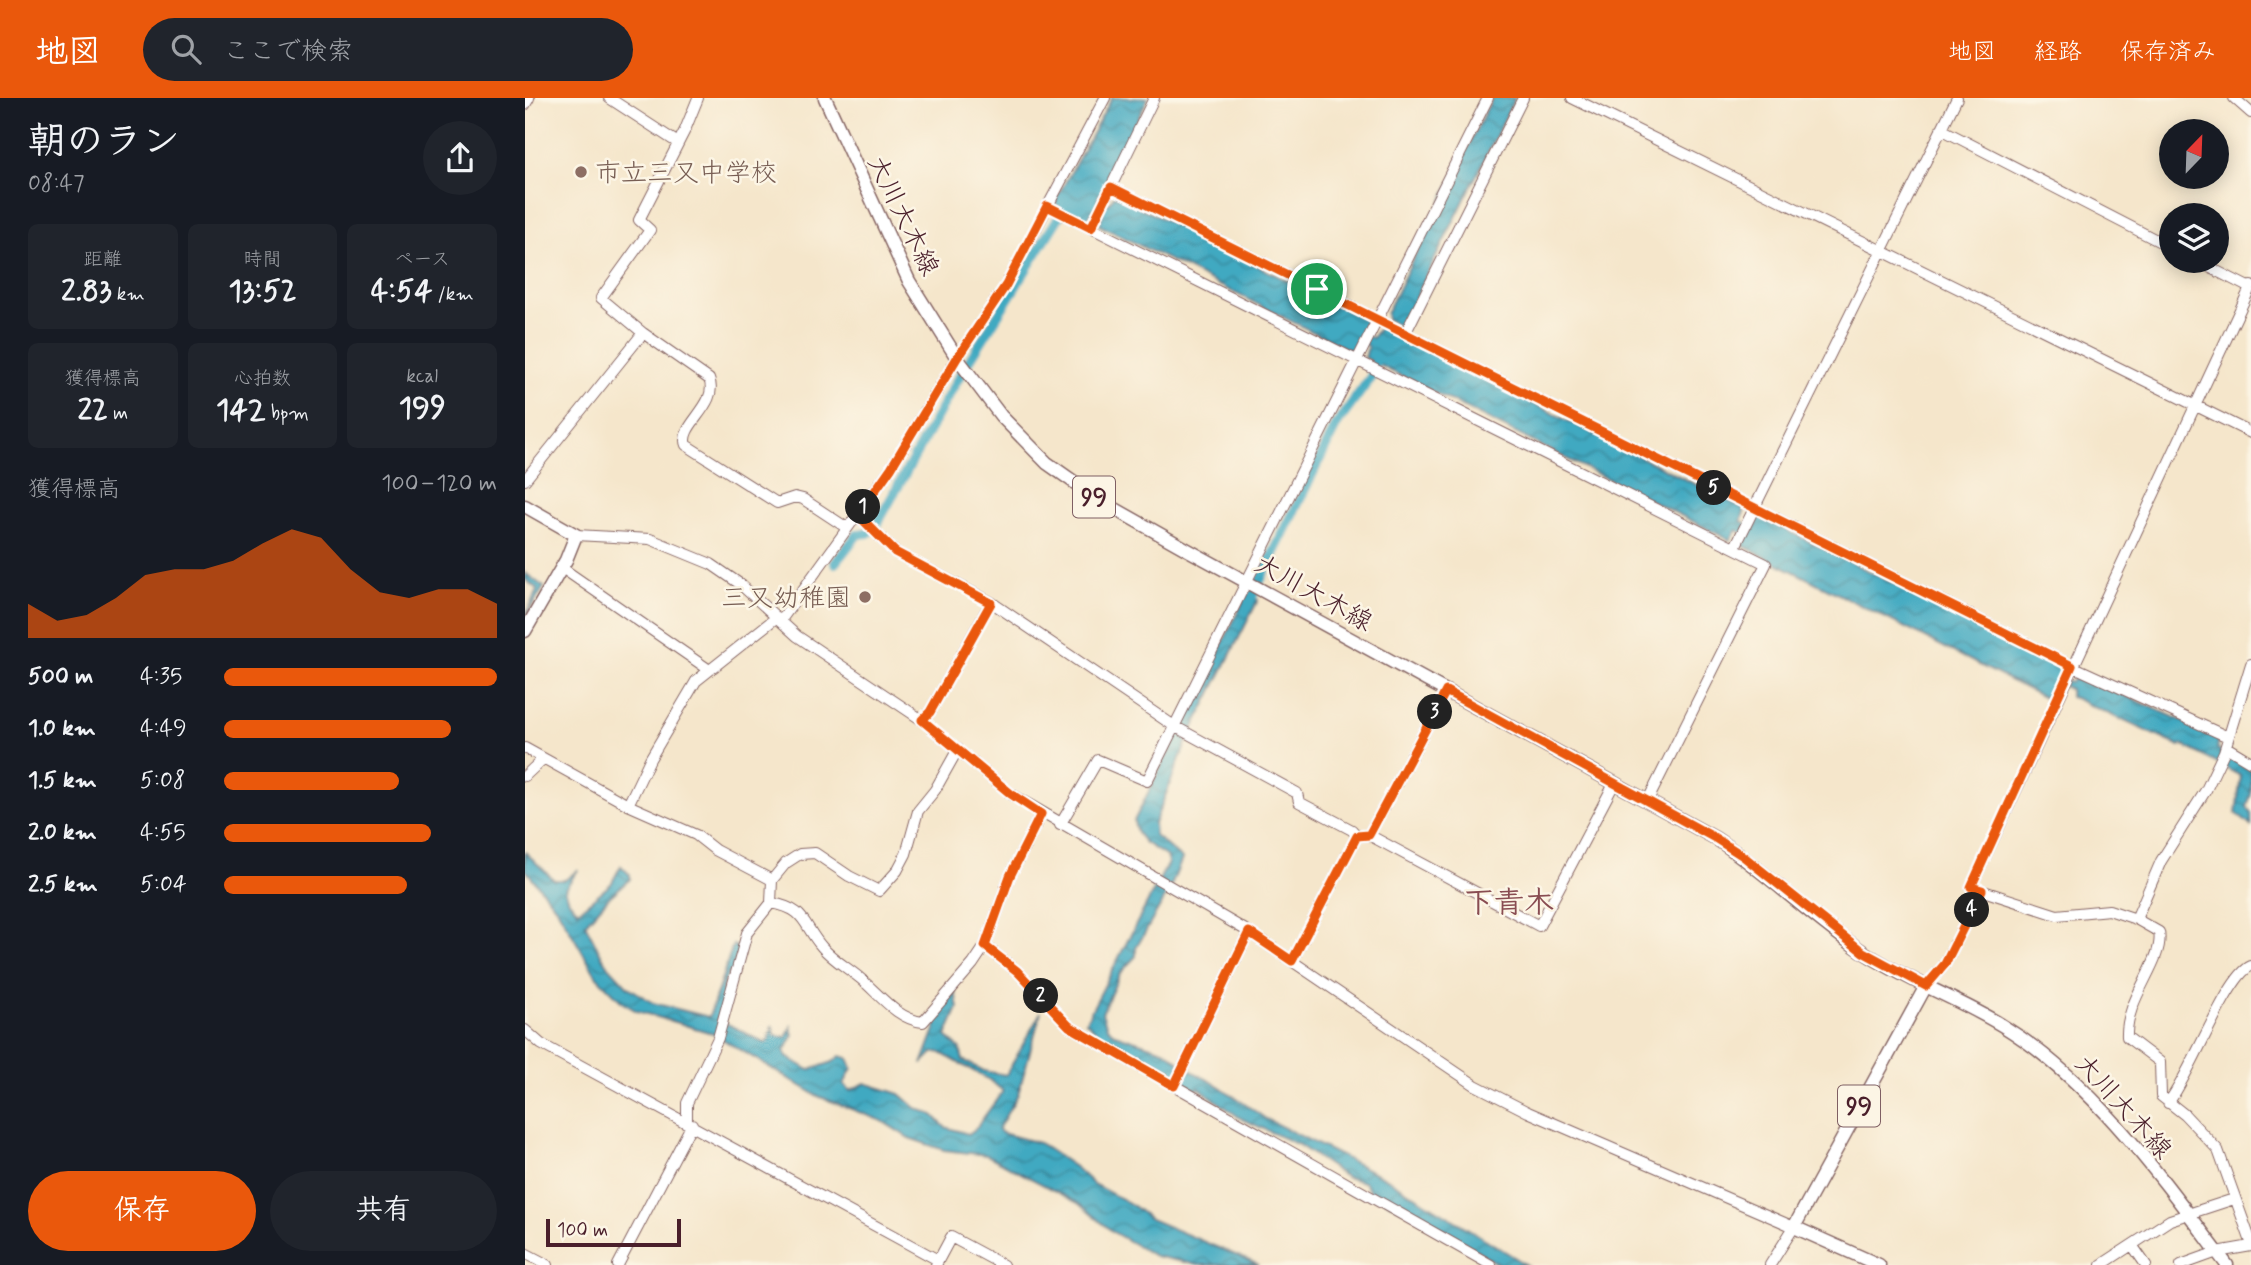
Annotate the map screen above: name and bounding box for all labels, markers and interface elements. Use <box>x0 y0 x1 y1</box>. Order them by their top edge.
search box <box>143 18 633 81</box>
icon: search <box>167 30 205 68</box>
text: 地図 <box>35 31 101 75</box>
text: ここで検索 <box>223 35 353 69</box>
text: 地図 <box>1948 37 1996 68</box>
text: 経路 <box>2034 37 2082 68</box>
text: 保存済み <box>2120 37 2216 68</box>
text: 朝のラン <box>28 118 180 167</box>
north arrow <box>2159 119 2229 189</box>
map controls <box>2159 119 2229 273</box>
button: share <box>423 121 497 195</box>
street label: 大川大木線 <box>858 150 946 282</box>
place label: 市立三又中学校 <box>595 157 777 191</box>
marker: 市立三又中学校 <box>573 164 589 180</box>
text: 08:47 <box>28 169 85 199</box>
button: layers <box>2159 203 2229 273</box>
text: 距離 <box>84 247 122 272</box>
text: 時間 <box>243 247 282 272</box>
text: ペース <box>394 247 450 272</box>
pin <box>1287 259 1347 319</box>
icon: arrive <box>1298 270 1336 308</box>
text: 2.83 <box>61 272 112 311</box>
text: 13:52 <box>229 272 296 311</box>
text: 4:54 <box>371 272 432 311</box>
text: km <box>112 282 145 307</box>
text: /km <box>432 282 474 307</box>
text: kcal <box>406 364 438 389</box>
text: 獲得標高 <box>65 366 141 391</box>
text: 心拍数 <box>234 366 291 391</box>
text: 199 <box>399 389 446 428</box>
text: 22 <box>77 391 108 430</box>
text: 142 <box>216 391 266 430</box>
text: m <box>108 401 128 426</box>
text: bpm <box>266 401 309 426</box>
text: 100–120 m <box>381 469 497 499</box>
pin: 5 <box>1697 470 1731 506</box>
text: 獲得標高 <box>28 475 120 505</box>
text: 5 <box>1708 475 1719 500</box>
road number: 99 <box>1073 476 1115 518</box>
pin: 1 <box>845 490 881 524</box>
text: 1 <box>858 494 867 519</box>
street label: 大川大木線 <box>1248 547 1378 640</box>
place label: 三又幼稚園 <box>721 582 851 616</box>
marker: 三又幼稚園 <box>857 589 873 605</box>
text: 500 m <box>28 662 93 692</box>
text: 4:35 <box>140 662 182 692</box>
pin: 3 <box>1417 694 1453 730</box>
text: 3 <box>1430 699 1439 724</box>
text: 1.0 km <box>28 714 96 744</box>
text: 4:49 <box>140 714 187 744</box>
text: 1.5 km <box>28 766 97 796</box>
text: 5:08 <box>140 766 185 796</box>
text: 2.0 km <box>28 818 97 848</box>
text: 4:55 <box>140 818 186 848</box>
text: 2.5 km <box>28 870 98 900</box>
text: 5:04 <box>140 870 187 900</box>
district label: 下青木 <box>1464 884 1554 923</box>
pin: 4 <box>1955 892 1989 928</box>
text: 4 <box>1966 897 1977 922</box>
pin: 2 <box>1023 978 1059 1014</box>
text: 2 <box>1036 983 1045 1008</box>
street label: 大川大木線 <box>2066 1048 2179 1167</box>
road number: 99 <box>1838 1086 1880 1126</box>
button: 保存 <box>28 1171 256 1251</box>
button: 共有 <box>270 1171 497 1251</box>
scale bar <box>546 1216 681 1248</box>
text: 100 m <box>557 1218 608 1243</box>

